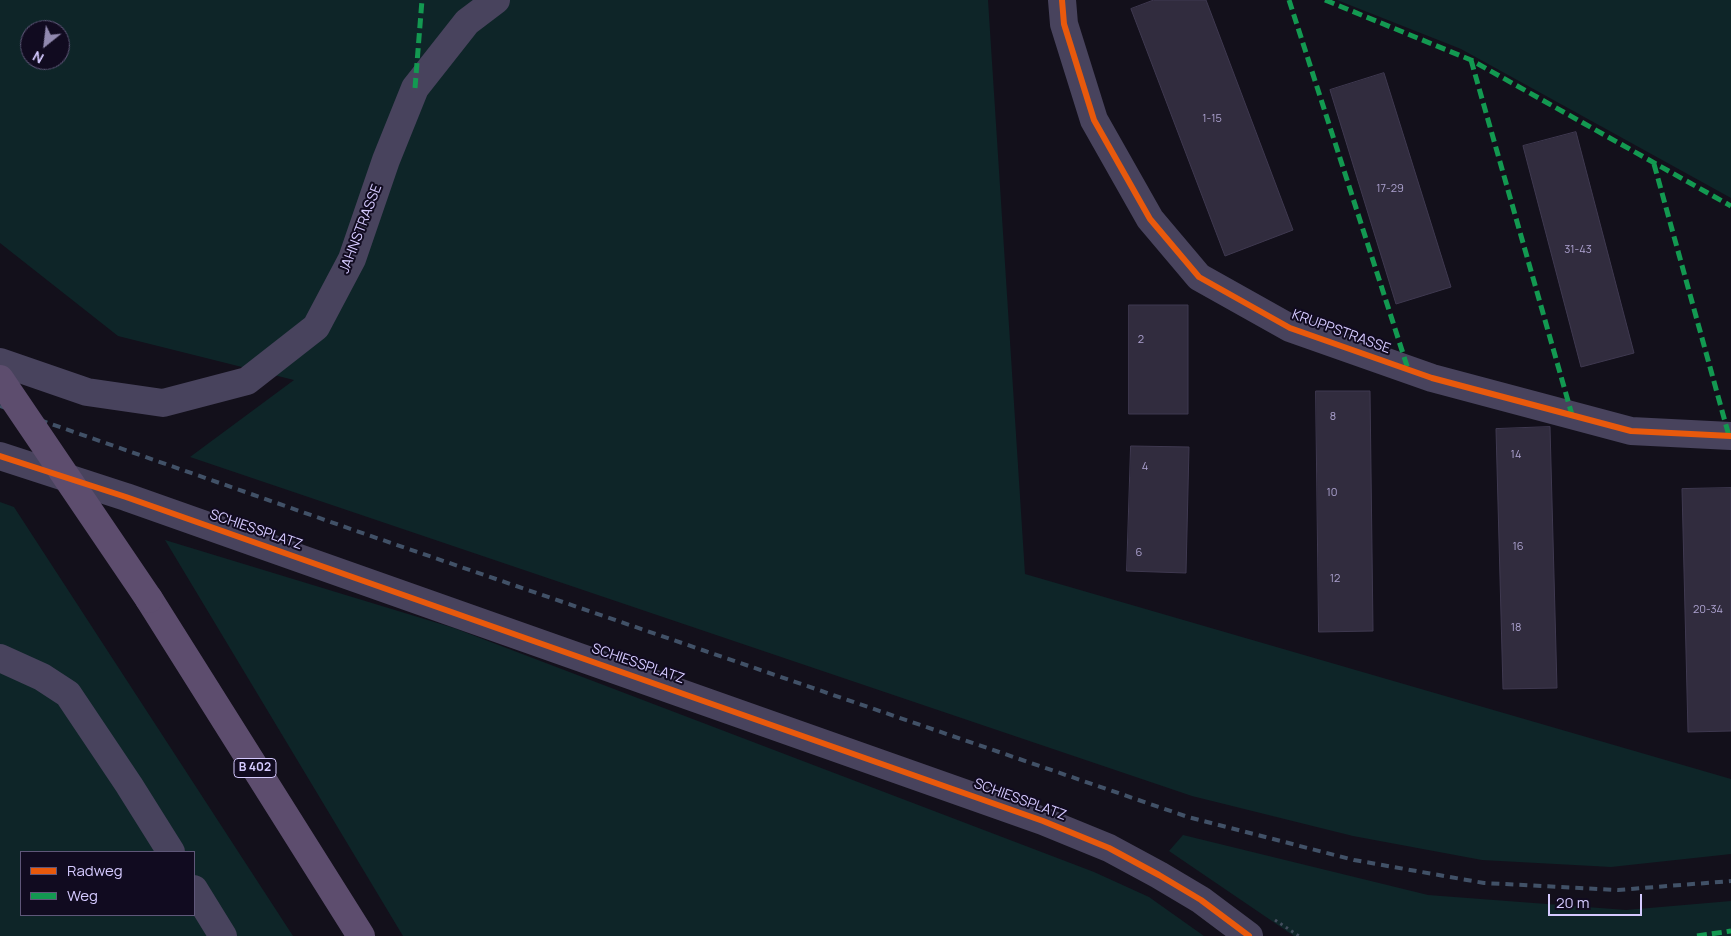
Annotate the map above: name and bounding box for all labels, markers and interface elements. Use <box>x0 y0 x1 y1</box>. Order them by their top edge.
north arrow <box>20 20 70 70</box>
text: N <box>29 47 47 68</box>
house number: 1-15 <box>1202 112 1222 126</box>
street label: JAHNSTRASSE <box>336 182 386 276</box>
house number: 17-29 <box>1376 182 1404 196</box>
house number: 31-43 <box>1564 243 1592 257</box>
street label: KRUPPSTRASSE <box>1289 306 1393 358</box>
house number: 2 <box>1138 333 1144 347</box>
house number: 8 <box>1330 410 1336 424</box>
house number: 14 <box>1511 448 1521 462</box>
house number: 4 <box>1142 460 1148 474</box>
house number: 10 <box>1327 486 1337 500</box>
street label: SCHIESSPLATZ <box>207 506 305 554</box>
house number: 16 <box>1512 540 1524 554</box>
house number: 6 <box>1136 546 1142 560</box>
house number: 12 <box>1330 572 1340 586</box>
house number: 20-34 <box>1693 603 1723 617</box>
house number: 18 <box>1511 621 1521 635</box>
street label: SCHIESSPLATZ <box>589 640 687 688</box>
road number: B 402 <box>234 758 276 778</box>
street label: SCHIESSPLATZ <box>971 775 1069 825</box>
legend <box>20 851 195 916</box>
text: Radweg <box>67 860 123 881</box>
scale bar <box>1551 884 1645 916</box>
text: Weg <box>67 885 98 906</box>
text: 20 m <box>1556 892 1589 913</box>

